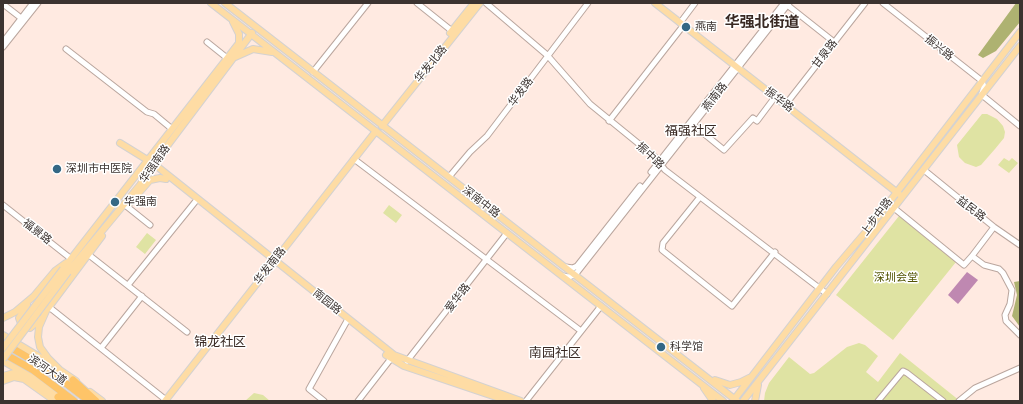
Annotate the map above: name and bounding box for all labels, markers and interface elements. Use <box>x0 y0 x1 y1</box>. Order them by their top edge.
district label: 华强北街道 <box>725 14 799 32</box>
place label: 燕南 <box>695 20 717 34</box>
marker: 燕南 <box>680 21 692 33</box>
street label: 振兴路 <box>922 32 956 64</box>
street label: 甘泉路 <box>810 37 840 71</box>
street label: 华发北路 <box>412 43 450 85</box>
street label: 华发路 <box>506 75 536 109</box>
street label: 燕南路 <box>700 80 730 114</box>
street label: 振华路 <box>762 85 796 115</box>
district label: 福强社区 <box>665 123 717 139</box>
street label: 振中路 <box>633 140 667 172</box>
street label: 华强南路 <box>137 142 173 186</box>
place label: 深圳市中医院 <box>66 162 132 176</box>
marker: 深圳市中医院 <box>51 163 63 175</box>
street label: 深南中路 <box>460 183 502 221</box>
street label: 益民路 <box>954 194 988 224</box>
place label: 华强南 <box>124 195 157 209</box>
street label: 上步中路 <box>858 195 896 239</box>
marker: 华强南 <box>109 196 121 208</box>
street label: 福景路 <box>20 217 54 247</box>
street label: 华发南路 <box>251 245 289 287</box>
park label: 深圳会堂 <box>874 271 918 285</box>
street label: 爱华路 <box>443 281 473 315</box>
street label: 南园路 <box>310 286 344 318</box>
district label: 锦龙社区 <box>194 334 246 350</box>
place label: 科学馆 <box>670 340 703 354</box>
marker: 科学馆 <box>655 341 667 353</box>
district label: 南园社区 <box>529 345 581 361</box>
street label: 滨河大道 <box>25 352 69 388</box>

